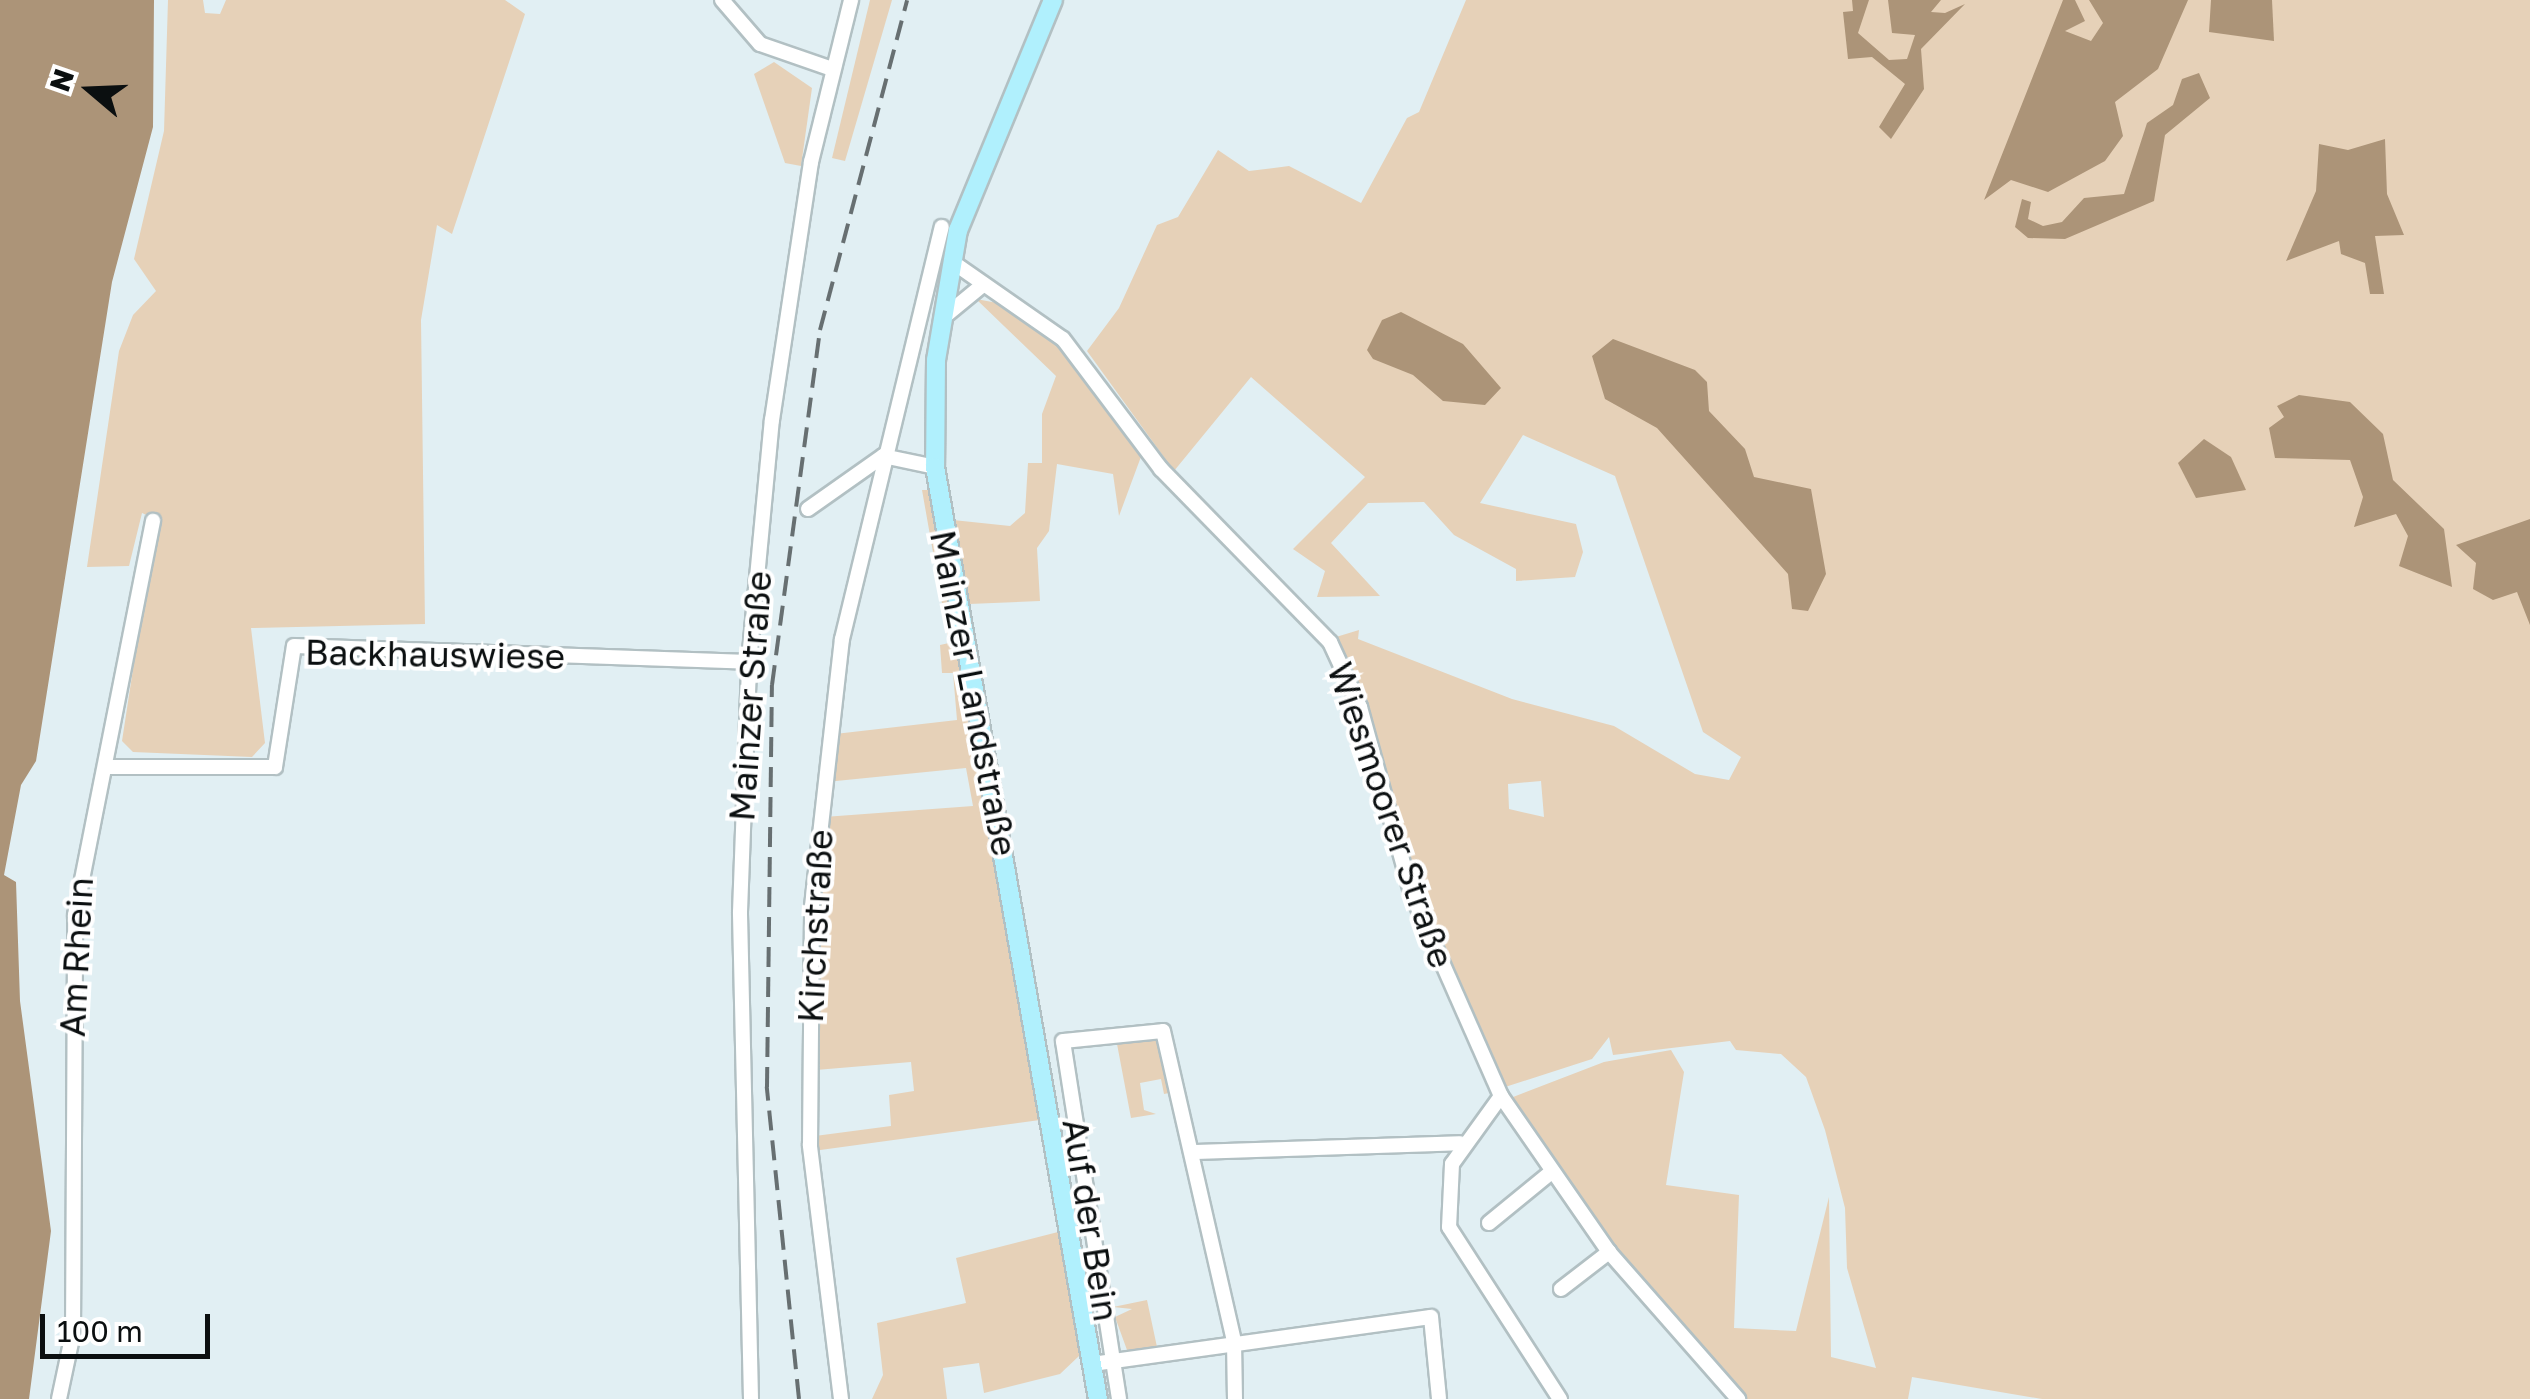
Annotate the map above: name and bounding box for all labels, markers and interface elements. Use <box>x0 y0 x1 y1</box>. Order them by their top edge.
north arrow <box>40 40 140 140</box>
text: N <box>42 65 80 96</box>
street label: Mainzer Landstraße <box>922 527 1026 859</box>
street label: Mainzer Straße <box>720 569 780 823</box>
street label: Backhauswiese <box>305 631 565 677</box>
street label: Wiesmoorer Straße <box>1319 657 1463 973</box>
street label: Kirchstraße <box>789 828 841 1024</box>
street label: Am Rhein <box>51 876 101 1038</box>
street label: Auf der Bein <box>1054 1116 1128 1324</box>
scale bar <box>45 1294 215 1356</box>
text: 100 m <box>57 1313 143 1349</box>

